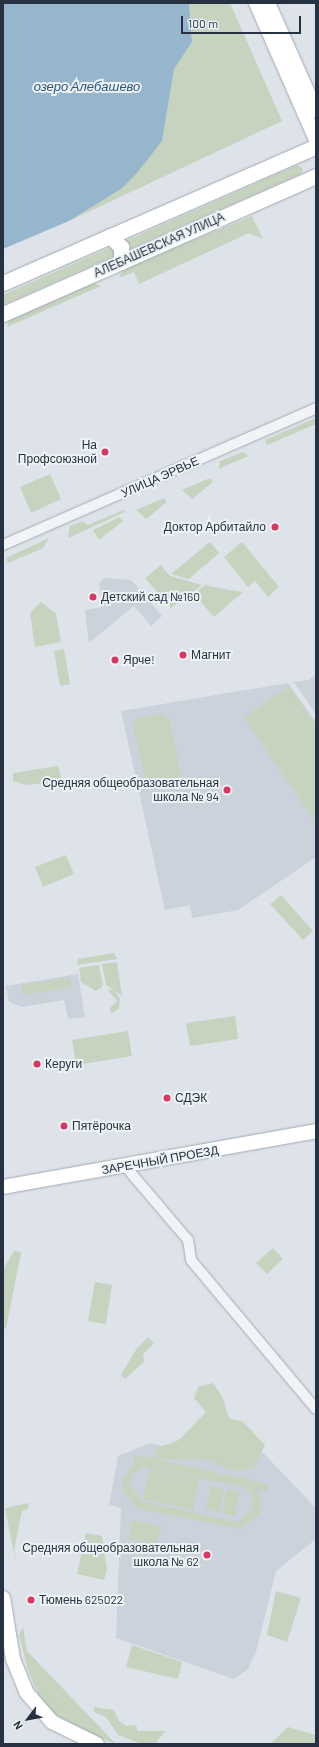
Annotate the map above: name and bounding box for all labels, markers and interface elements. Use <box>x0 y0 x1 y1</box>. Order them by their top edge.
scale bar <box>183 8 303 34</box>
text: 100 m <box>188 16 218 30</box>
water label: озеро Алебашево <box>34 78 140 94</box>
street label: АЛЕБАШЕВСКАЯ УЛИЦА <box>91 210 227 280</box>
place label: На Профсоюзной <box>18 438 97 466</box>
marker: На Профсоюзной <box>100 447 110 457</box>
street label: УЛИЦА ЭРВЬЕ <box>119 453 201 501</box>
place label: Доктор Арбитайло <box>164 520 266 534</box>
marker: Доктор Арбитайло <box>269 521 281 533</box>
place label: Детский сад №160 <box>101 590 200 604</box>
marker: Детский сад №160 <box>88 592 98 602</box>
place label: Магнит <box>191 648 231 662</box>
marker: Магнит <box>178 650 188 660</box>
place label: Ярче! <box>123 653 155 667</box>
marker: Ярче! <box>110 655 120 665</box>
place label: Средняя общеобразовательная школа № 94 <box>42 776 219 804</box>
marker: Средняя общеобразовательная школа № 94 <box>222 785 232 795</box>
place label: Керуги <box>45 1057 82 1071</box>
marker: Керуги <box>32 1059 42 1069</box>
place label: СДЭК <box>175 1091 207 1105</box>
marker: СДЭК <box>162 1093 172 1103</box>
place label: Пятёрочка <box>72 1119 131 1133</box>
marker: Пятёрочка <box>59 1121 69 1131</box>
street label: ЗАРЕЧНЫЙ ПРОЕЗД <box>100 1143 220 1177</box>
place label: Средняя общеобразовательная школа № 62 <box>22 1541 199 1569</box>
marker: Средняя общеобразовательная школа № 62 <box>202 1550 212 1560</box>
place label: Тюмень 625022 <box>39 1593 123 1607</box>
marker: Тюмень 625022 <box>26 1595 36 1605</box>
north arrow <box>8 1699 48 1739</box>
text: N <box>10 1719 25 1732</box>

